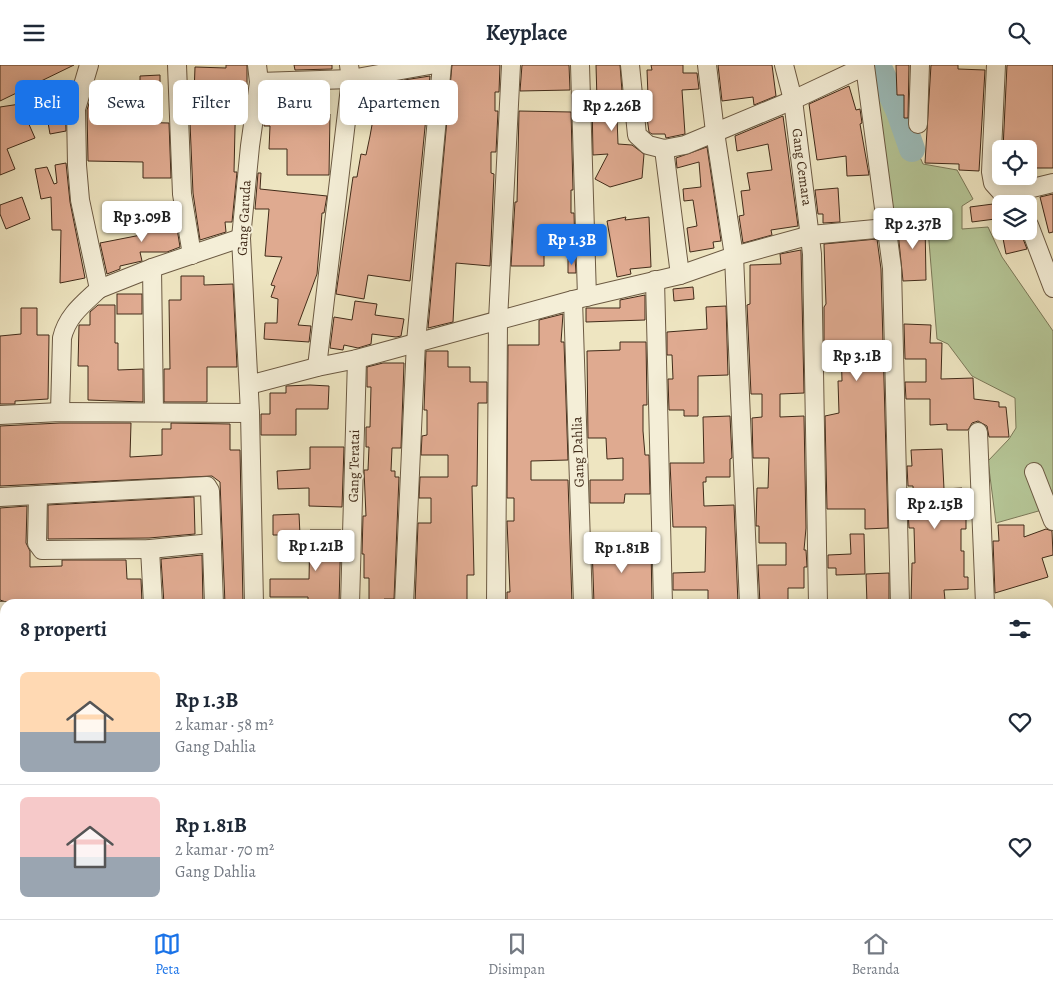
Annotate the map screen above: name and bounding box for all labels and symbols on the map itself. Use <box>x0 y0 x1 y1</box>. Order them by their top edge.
pin: Rp 2.26B <box>560 89 664 132</box>
street label: Gang Cemara <box>787 127 817 207</box>
street label: Gang Garuda <box>233 179 255 256</box>
pin: Rp 3.09B <box>90 201 194 243</box>
pin: Rp 2.37B <box>861 207 965 250</box>
pin: Rp 1.3B <box>526 223 618 266</box>
pin: Rp 3.1B <box>811 339 903 382</box>
street label: Gang Dahlia <box>567 416 589 488</box>
street label: Gang Teratai <box>344 429 364 503</box>
pin: Rp 2.15B <box>883 487 987 530</box>
pin: Rp 1.21B <box>264 529 368 572</box>
pin: Rp 1.81B <box>570 531 674 574</box>

